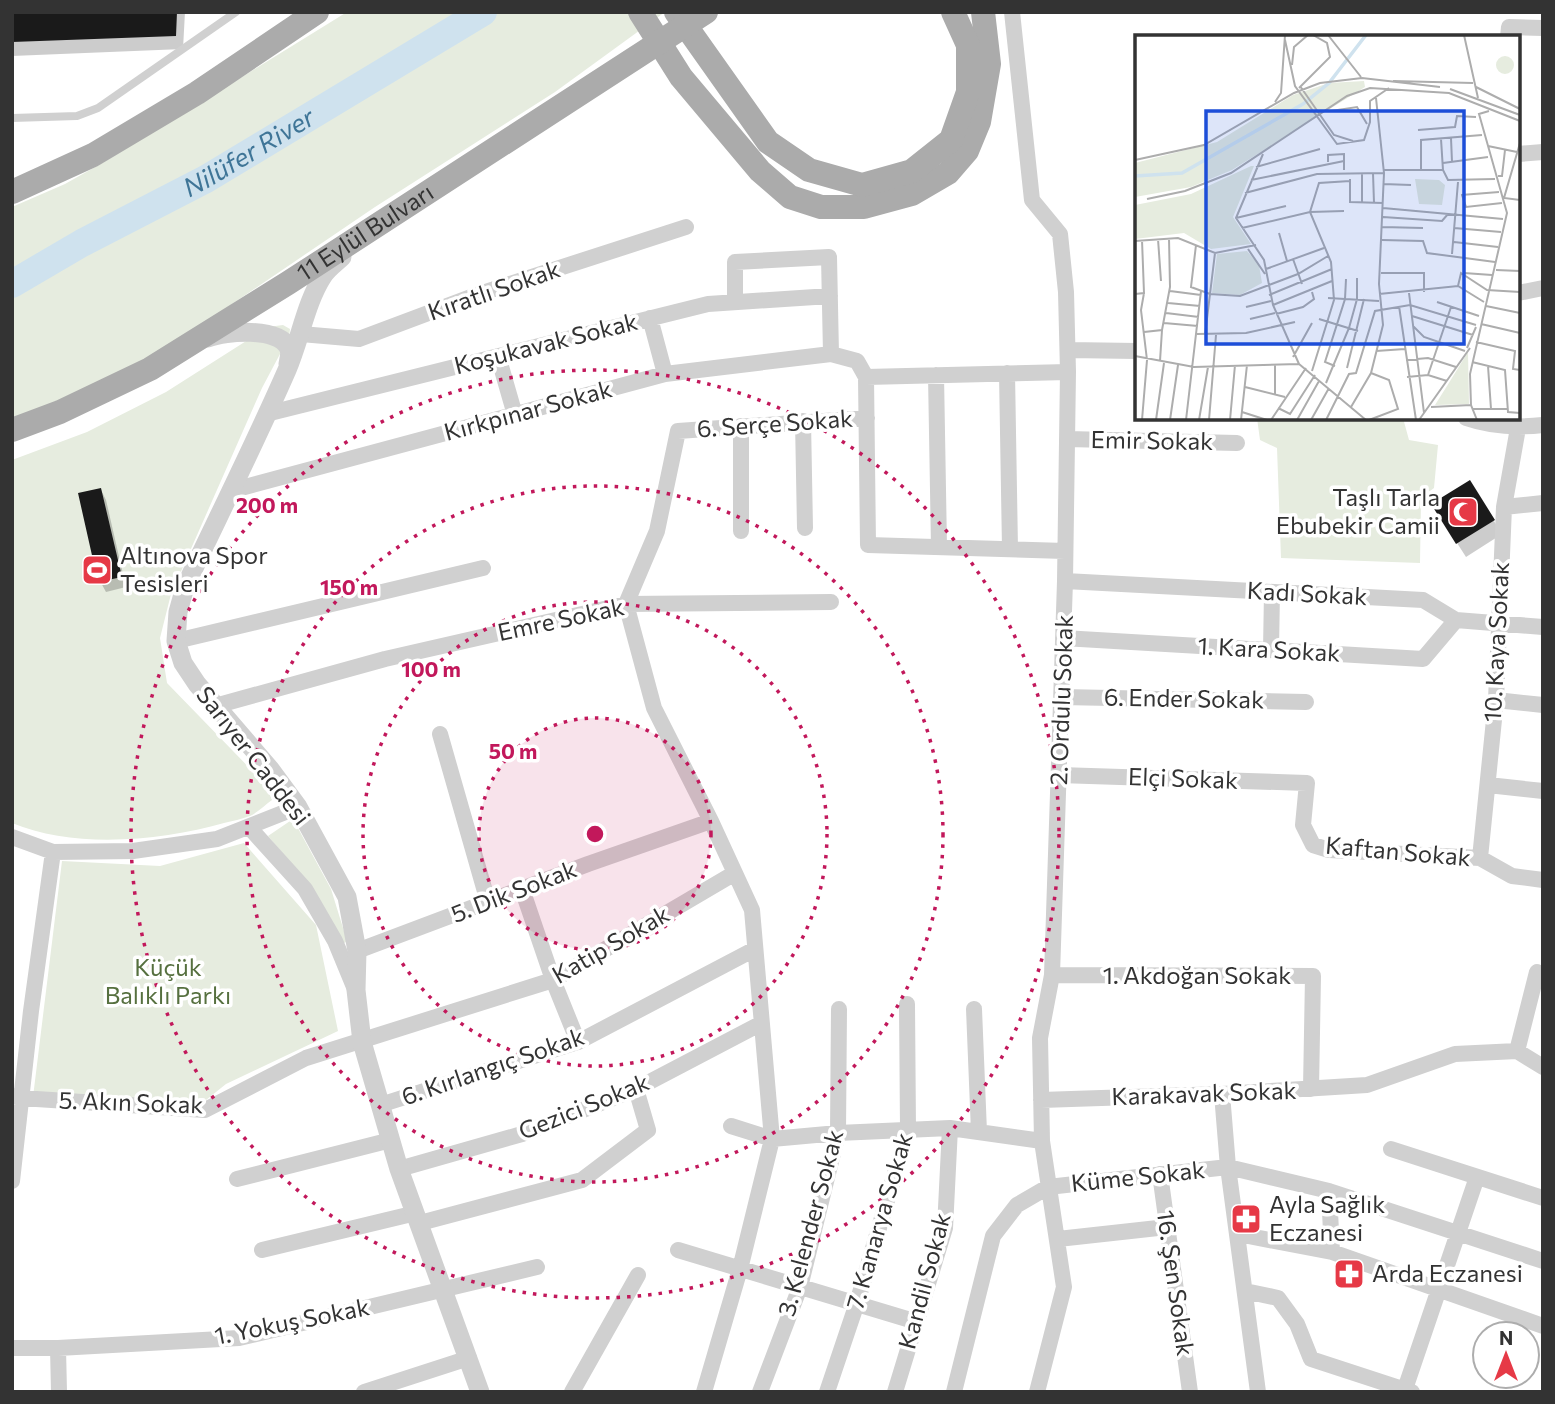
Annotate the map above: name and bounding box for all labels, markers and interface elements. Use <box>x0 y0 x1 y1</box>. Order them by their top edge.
inset map <box>1135 35 1520 420</box>
water label: Nilüfer River <box>177 100 321 202</box>
street label: 11 Eylül Bulvarı <box>291 177 439 286</box>
street label: Kıratlı Sokak <box>424 253 563 326</box>
street label: Koşukavak Sokak <box>451 306 640 379</box>
street label: Kırkpınar Sokak <box>440 373 615 446</box>
street label: 6. Serçe Sokak <box>696 403 854 442</box>
street label: Emir Sokak <box>1091 424 1214 455</box>
place label: Taşlı Tarla Ebubekir Camii <box>1276 482 1440 539</box>
text: 200 m <box>236 492 298 517</box>
mosque icon: Taşlı Tarla Ebubekir Camii <box>1446 495 1480 529</box>
place label: Altınova Spor Tesisleri <box>120 540 268 597</box>
sports icon: Altınova Spor Tesisleri <box>80 553 114 587</box>
street label: 10. Kaya Sokak <box>1477 561 1514 723</box>
text: 150 m <box>320 574 378 599</box>
street label: Kadı Sokak <box>1246 575 1368 610</box>
street label: Emre Sokak <box>495 591 627 646</box>
street label: 2. Ordulu Sokak <box>1043 614 1078 786</box>
street label: 1. Kara Sokak <box>1197 630 1341 667</box>
text: 100 m <box>401 656 461 681</box>
street label: Sarıyer Caddesi <box>191 680 317 830</box>
street label: 6. Ender Sokak <box>1104 682 1264 713</box>
text: 50 m <box>489 738 537 763</box>
street label: Elçi Sokak <box>1128 761 1239 794</box>
centre of rings <box>583 822 607 846</box>
street label: Kaftan Sokak <box>1324 830 1472 871</box>
street label: 5. Dik Sokak <box>447 853 580 928</box>
street label: Katip Sokak <box>547 899 674 989</box>
park label: Küçük Balıklı Parkı <box>105 952 231 1009</box>
street label: 1. Akdoğan Sokak <box>1103 960 1291 989</box>
street label: 6. Kırlangıç Sokak <box>397 1021 588 1110</box>
street label: Gezici Sokak <box>514 1066 653 1145</box>
street label: Karakavak Sokak <box>1111 1075 1297 1110</box>
street label: 5. Akın Sokak <box>58 1084 204 1119</box>
street label: 3. Kelender Sokak <box>771 1126 848 1319</box>
street label: 7. Kanarya Sokak <box>840 1129 918 1312</box>
street label: Küme Sokak <box>1070 1154 1206 1197</box>
place label: Ayla Sağlık Eczanesi <box>1269 1189 1385 1246</box>
pharmacy icon: Ayla Sağlık Eczanesi <box>1229 1202 1263 1236</box>
street label: 16. Şen Sokak <box>1152 1208 1201 1357</box>
street label: Kandil Sokak <box>891 1209 956 1352</box>
pharmacy icon: Arda Eczanesi <box>1332 1257 1366 1291</box>
place label: Arda Eczanesi <box>1372 1258 1523 1287</box>
street label: 1. Yokuş Sokak <box>212 1291 372 1350</box>
north arrow <box>1471 1320 1541 1390</box>
text: N <box>1499 1326 1513 1349</box>

